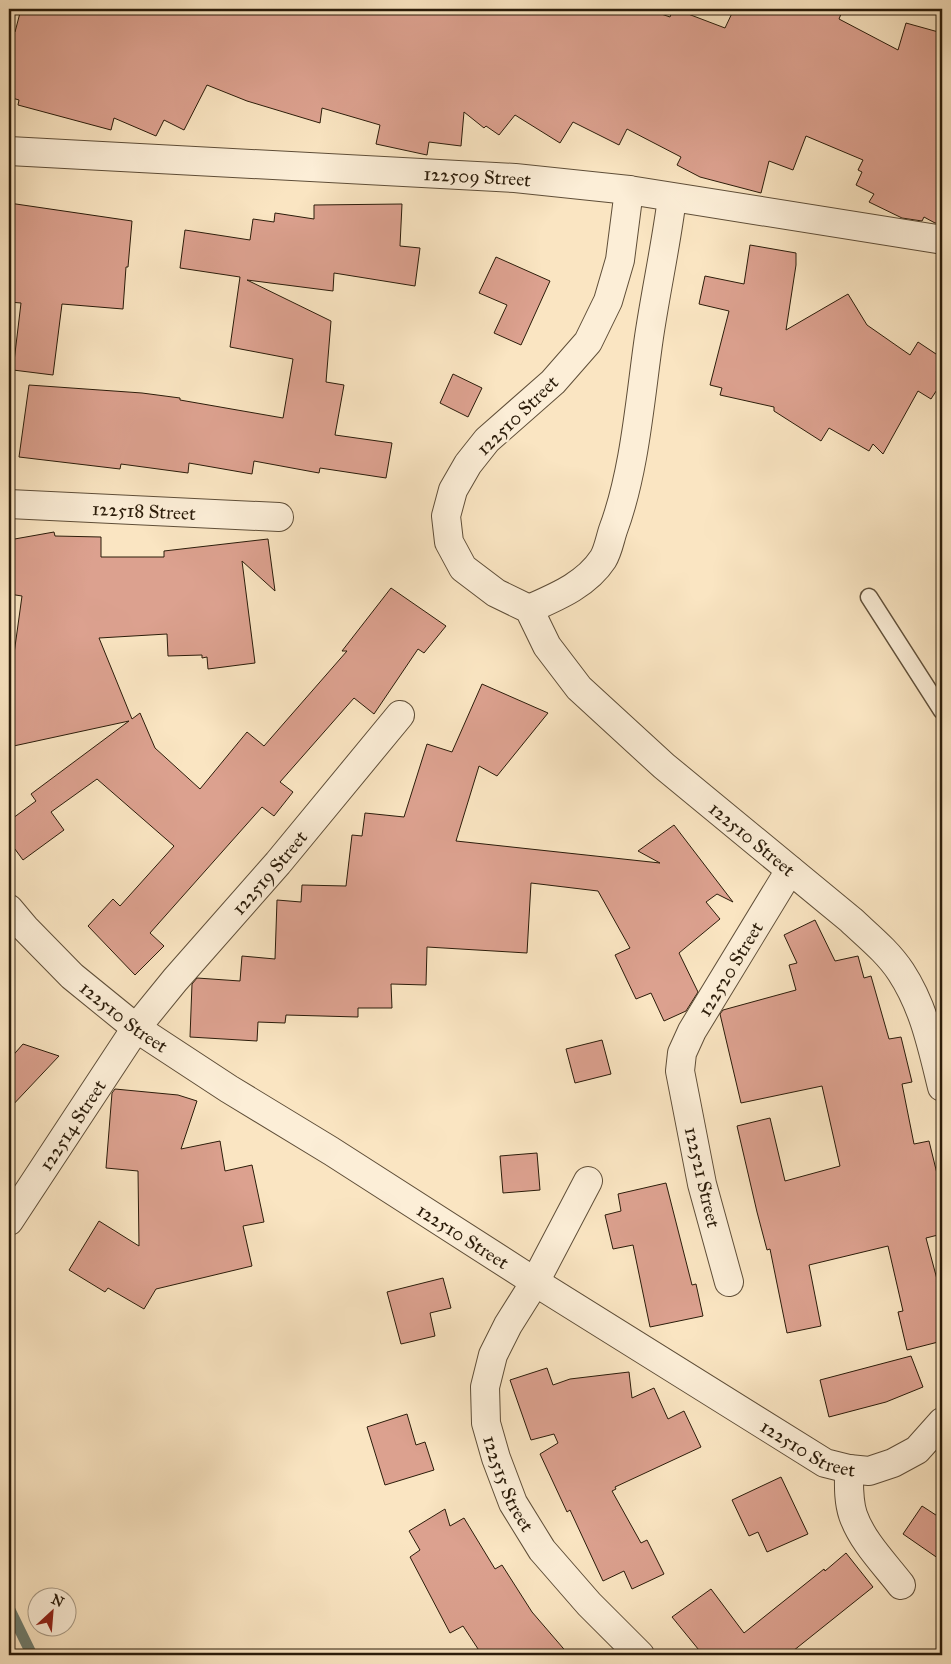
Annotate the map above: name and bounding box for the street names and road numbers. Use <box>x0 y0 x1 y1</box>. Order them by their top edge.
street label: 122509 Street <box>423 162 532 192</box>
street label: 122510 Street <box>472 371 563 460</box>
street label: 122518 Street <box>91 497 197 525</box>
street label: 122510 Street <box>704 797 800 881</box>
street label: 122519 Street <box>227 826 312 919</box>
street label: 122520 Street <box>693 917 768 1020</box>
street label: 122510 Street <box>75 976 172 1058</box>
street label: 122514 Street <box>34 1075 111 1175</box>
street label: 122521 Street <box>680 1124 725 1230</box>
street label: 122510 Street <box>412 1198 513 1274</box>
street label: 122510 Street <box>756 1415 857 1482</box>
street label: 122515 Street <box>478 1433 539 1536</box>

